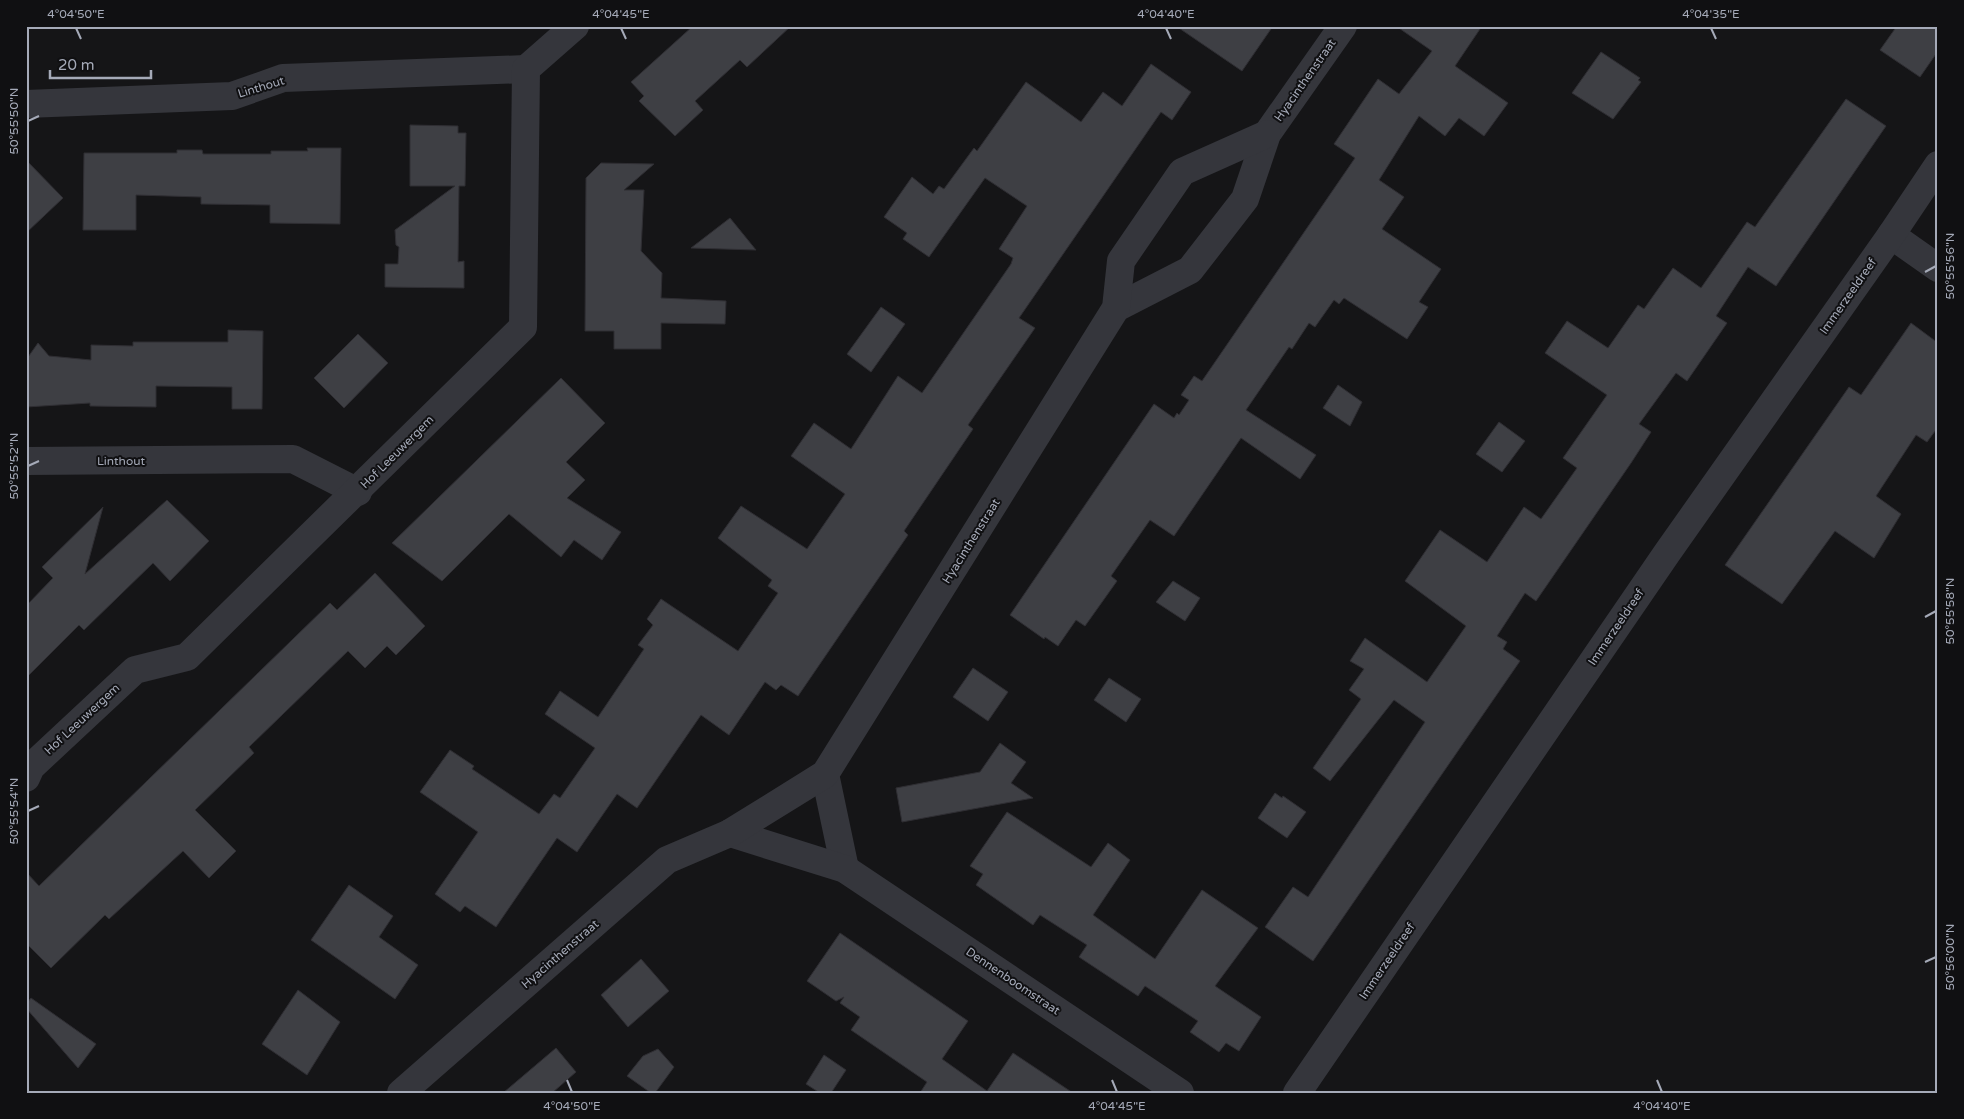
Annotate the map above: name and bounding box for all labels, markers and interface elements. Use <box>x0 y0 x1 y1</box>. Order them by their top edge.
text: 4°04'50"E <box>47 7 105 21</box>
text: 4°04'45"E <box>592 7 650 21</box>
text: 4°04'40"E <box>1137 7 1195 21</box>
text: 4°04'35"E <box>1682 7 1740 21</box>
street label: Hyacinthenstraat <box>1271 36 1339 124</box>
scale bar <box>50 48 151 80</box>
text: 20 m <box>58 56 95 74</box>
street label: Linthout <box>236 73 286 101</box>
text: 50°55'50"N <box>7 88 21 155</box>
text: 50°55'56"N <box>1943 233 1957 300</box>
street label: Immerzeeldreef <box>1817 255 1880 337</box>
street label: Hof Leeuwergem <box>358 413 436 491</box>
text: 50°55'52"N <box>7 433 21 500</box>
street label: Linthout <box>97 454 145 468</box>
street label: Hyacinthenstraat <box>939 496 1003 586</box>
text: 50°55'58"N <box>1943 578 1957 645</box>
street label: Immerzeeldreef <box>1585 586 1647 668</box>
street label: Hof Leeuwergem <box>42 681 122 757</box>
text: 50°55'54"N <box>7 778 21 845</box>
street label: Hyacinthenstraat <box>519 916 602 991</box>
street label: Immerzeeldreef <box>1356 920 1418 1002</box>
text: 50°56'00"N <box>1943 924 1957 991</box>
street label: Dennenboomstraat <box>963 944 1063 1018</box>
text: 4°04'50"E <box>543 1099 601 1113</box>
text: 4°04'45"E <box>1088 1099 1146 1113</box>
text: 4°04'40"E <box>1633 1099 1691 1113</box>

